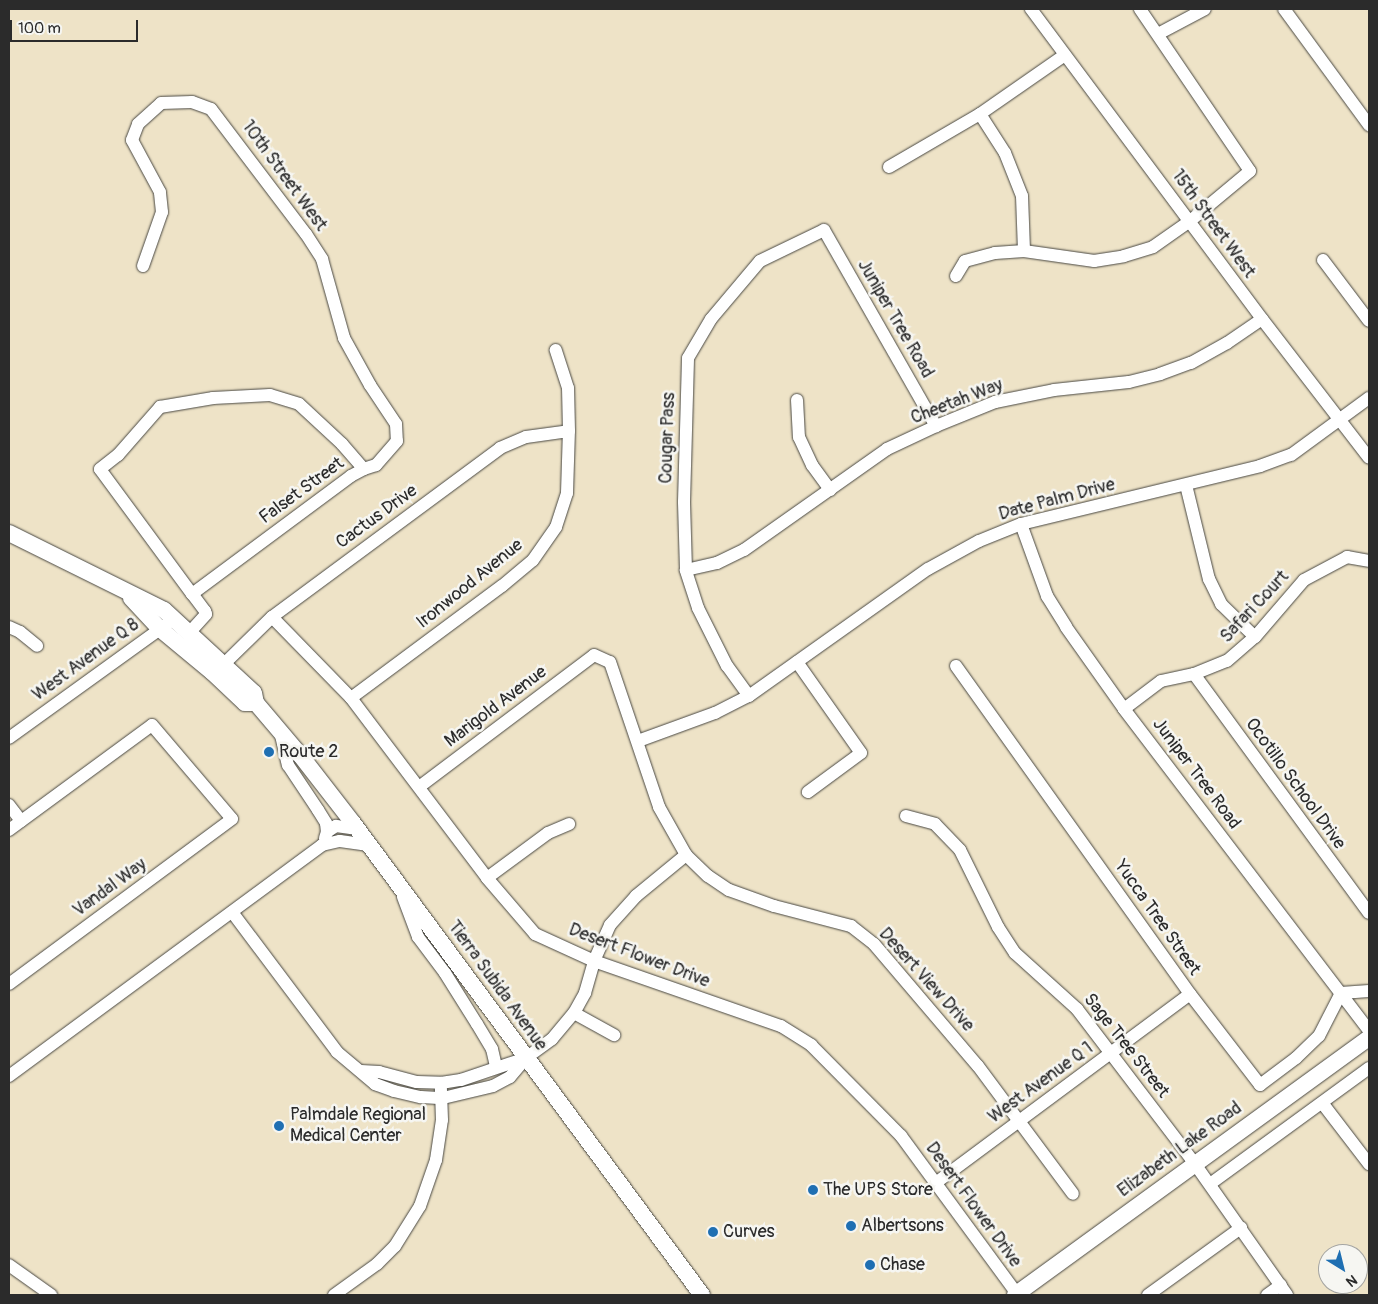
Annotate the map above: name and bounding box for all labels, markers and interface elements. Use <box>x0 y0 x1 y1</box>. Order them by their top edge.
scale bar <box>12 10 140 42</box>
text: 100 m <box>18 19 61 38</box>
street label: 10th Street West <box>237 117 331 235</box>
street label: 15th Street West <box>1166 166 1260 282</box>
street label: Juniper Tree Road <box>852 256 938 382</box>
street label: Cheetah Way <box>908 375 1006 429</box>
street label: Cougar Pass <box>656 392 680 484</box>
street label: Falset Street <box>255 453 349 529</box>
street label: Date Palm Drive <box>997 474 1117 526</box>
street label: Cactus Drive <box>332 480 422 554</box>
street label: Ironwood Avenue <box>413 535 527 633</box>
street label: Safari Court <box>1216 566 1294 648</box>
street label: West Avenue Q 8 <box>28 614 144 706</box>
street label: Marigold Avenue <box>441 662 551 752</box>
street label: Juniper Tree Road <box>1147 714 1245 834</box>
street label: Ocotillo School Drive <box>1240 714 1350 854</box>
place label: Route 2 <box>279 741 338 763</box>
marker: Route 2 <box>263 746 275 758</box>
street label: Vandal Way <box>69 854 151 922</box>
street label: Yucca Tree Street <box>1109 856 1205 980</box>
street label: Tierra Subida Avenue <box>443 917 551 1055</box>
street label: Desert Flower Drive <box>566 919 712 993</box>
street label: Desert View Drive <box>874 924 978 1036</box>
street label: Sage Tree Street <box>1078 989 1174 1103</box>
street label: West Avenue Q 1 <box>984 1038 1098 1128</box>
street label: Elizabeth Lake Road <box>1114 1098 1246 1202</box>
place label: Palmdale Regional Medical Center <box>290 1105 426 1148</box>
marker: Palmdale Regional Medical Center <box>272 1119 286 1133</box>
street label: Desert Flower Drive <box>920 1138 1026 1272</box>
place label: The UPS Store <box>823 1179 933 1201</box>
marker: The UPS Store <box>807 1184 819 1196</box>
place label: Albertsons <box>861 1215 944 1237</box>
marker: Albertsons <box>845 1220 857 1232</box>
place label: Curves <box>723 1221 775 1243</box>
marker: Curves <box>707 1226 719 1238</box>
north arrow <box>1318 1244 1368 1294</box>
place label: Chase <box>880 1254 925 1276</box>
marker: Chase <box>864 1259 876 1271</box>
text: N <box>1343 1271 1360 1290</box>

